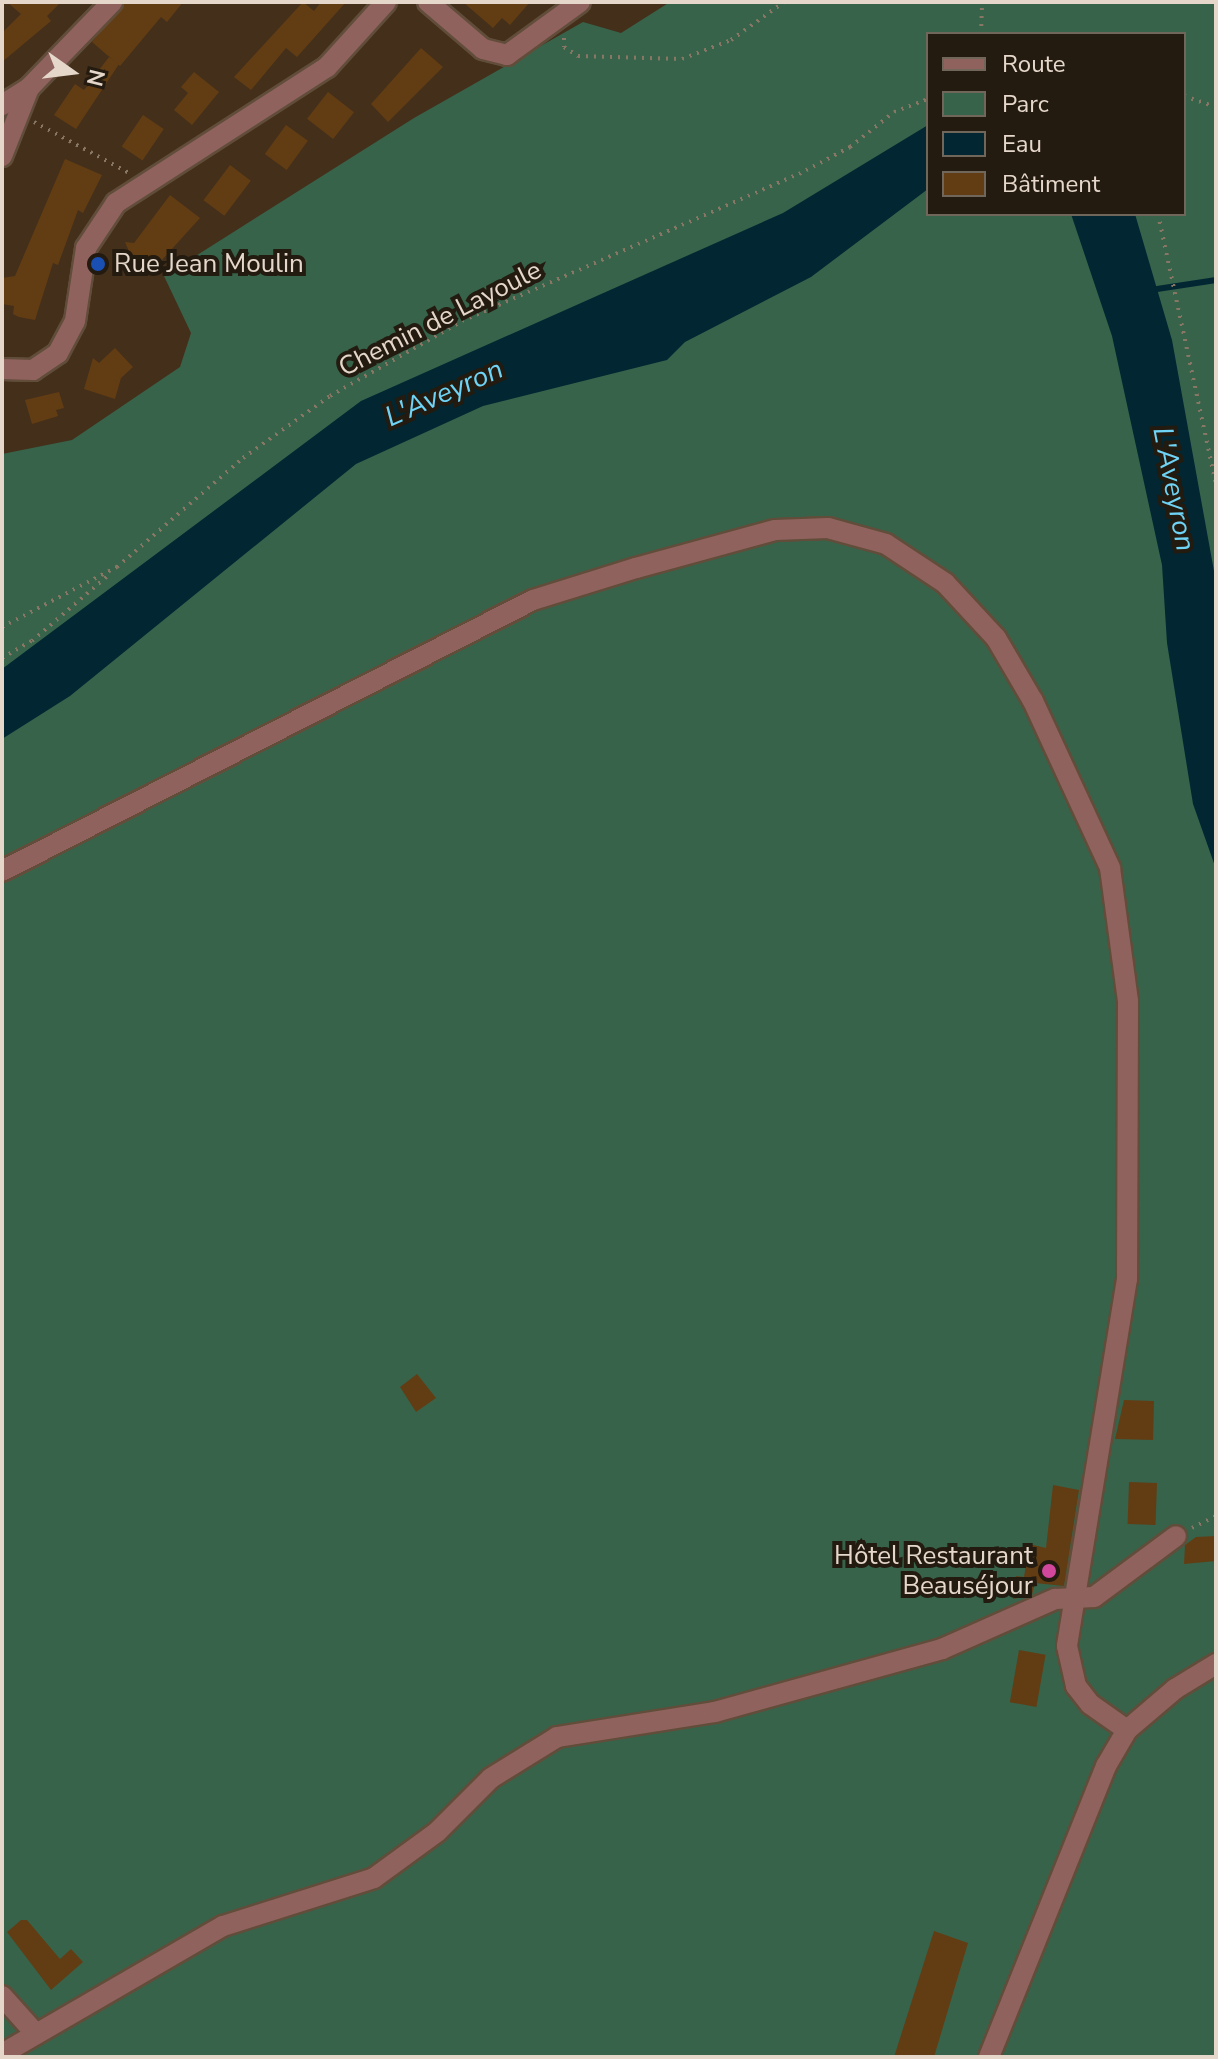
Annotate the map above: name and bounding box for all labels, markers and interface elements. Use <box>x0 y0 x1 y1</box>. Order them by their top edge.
north arrow <box>32 32 112 112</box>
legend <box>926 32 1186 216</box>
text: Route <box>1002 48 1066 80</box>
text: N <box>79 66 112 89</box>
text: Parc <box>1002 88 1049 120</box>
text: Eau <box>1002 128 1042 160</box>
text: Bâtiment <box>1002 168 1100 200</box>
place label: Rue Jean Moulin <box>114 248 304 280</box>
marker: Rue Jean Moulin <box>89 255 107 273</box>
street label: Chemin de Layoule <box>334 255 546 383</box>
water label: L'Aveyron <box>380 352 508 434</box>
water label: L'Aveyron <box>1146 424 1202 554</box>
place label: Hôtel Restaurant Beauséjour <box>834 1540 1033 1602</box>
marker: Hôtel Restaurant Beauséjour <box>1040 1562 1058 1580</box>

